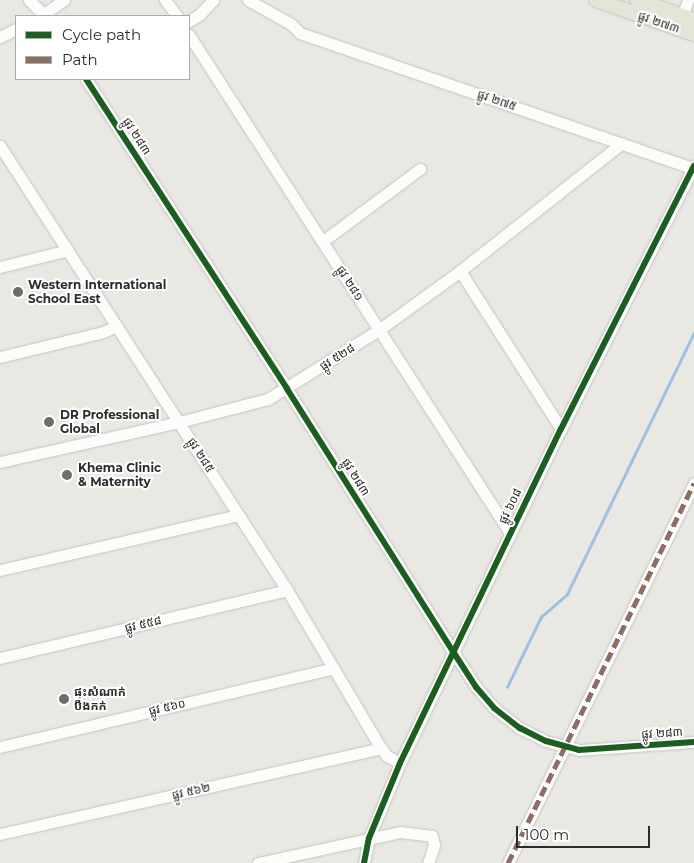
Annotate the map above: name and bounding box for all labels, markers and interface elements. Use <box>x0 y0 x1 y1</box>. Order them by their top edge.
street label: ផ្លូវ ២៧៣ <box>636 8 682 36</box>
legend <box>15 15 190 80</box>
text: Cycle path <box>62 25 141 44</box>
text: Path <box>62 50 98 69</box>
street label: ផ្លូវ ២៧៥ <box>475 87 519 113</box>
street label: ផ្លូវ ២៨៣ <box>120 115 154 157</box>
street label: ផ្លូវ ២៨១ <box>333 263 367 303</box>
place label: Western International School East <box>28 278 166 306</box>
marker: Western International School East <box>12 286 24 298</box>
street label: ផ្លូវ ៥២៨ <box>317 340 357 374</box>
place label: DR Professional Global <box>60 408 159 436</box>
marker: DR Professional Global <box>42 415 56 429</box>
street label: ផ្លូវ ២៨៥ <box>184 435 218 475</box>
street label: ផ្លូវ ២៨៣ <box>339 456 373 498</box>
place label: Khema Clinic & Maternity <box>78 461 161 489</box>
marker: Khema Clinic & Maternity <box>60 468 74 482</box>
street label: ផ្លូវ ៦០៨ <box>495 486 525 526</box>
street label: ផ្លូវ ៥៥៨ <box>123 613 163 635</box>
place label: ផ្ទះសំណាក់ បឹងកក់ <box>74 685 126 713</box>
marker: ផ្ទះសំណាក់ បឹងកក់ <box>58 693 70 705</box>
street label: ផ្លូវ ៥៦០ <box>147 696 187 718</box>
street label: ផ្លូវ ២៨៣ <box>641 724 683 742</box>
street label: ផ្លូវ ៥៦២ <box>170 780 212 802</box>
scale bar <box>519 816 653 848</box>
text: 100 m <box>524 825 569 844</box>

